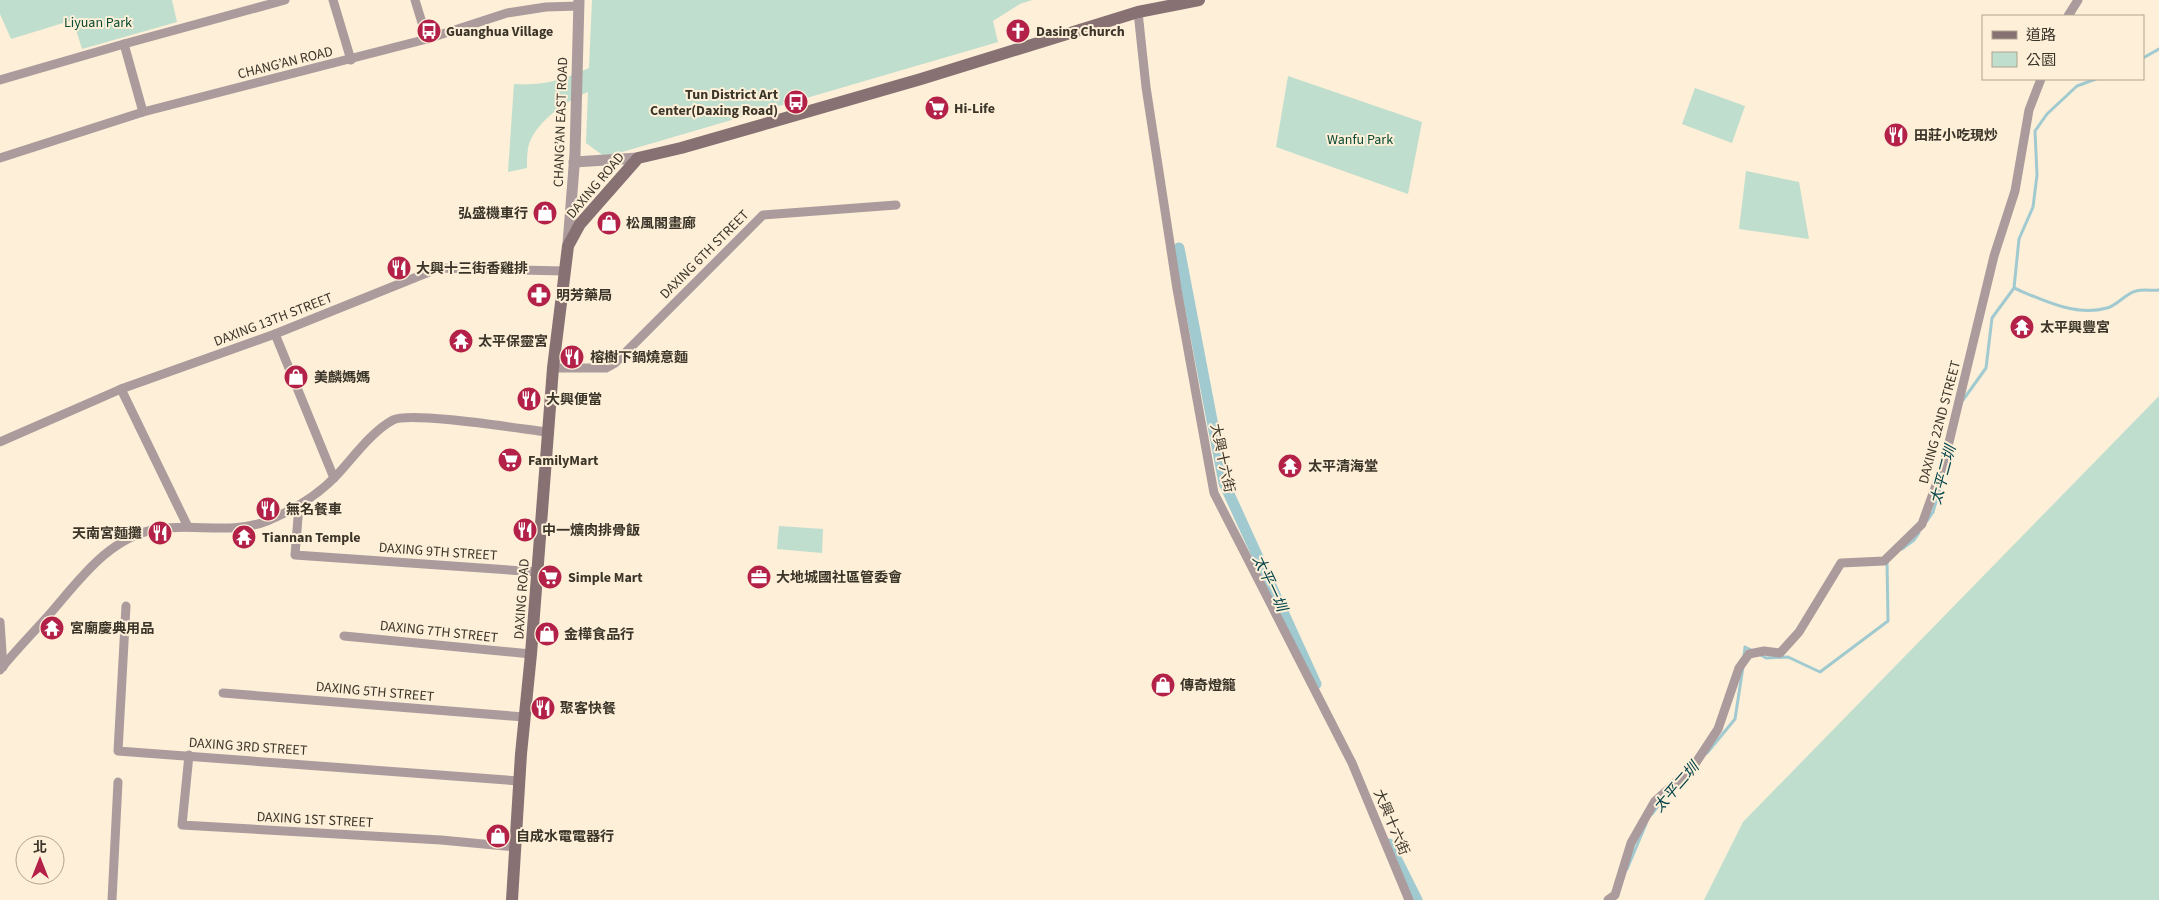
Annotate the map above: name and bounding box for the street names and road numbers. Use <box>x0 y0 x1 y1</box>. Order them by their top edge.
street label: CHANG’AN ROAD <box>236 41 335 84</box>
street label: CHANG’AN EAST ROAD <box>549 57 573 187</box>
street label: DAXING ROAD <box>562 148 629 223</box>
street label: DAXING 6TH STREET <box>656 205 754 304</box>
street label: DAXING 13TH STREET <box>211 288 336 352</box>
street label: DAXING 22ND STREET <box>1914 358 1966 486</box>
street label: 大興十六街 <box>1205 422 1239 495</box>
street label: DAXING 9TH STREET <box>378 538 498 566</box>
street label: DAXING ROAD <box>509 558 535 640</box>
street label: DAXING 7TH STREET <box>379 616 500 648</box>
street label: DAXING 5TH STREET <box>315 677 435 707</box>
street label: DAXING 3RD STREET <box>188 733 308 761</box>
street label: 大興十六街 <box>1368 786 1414 859</box>
street label: DAXING 1ST STREET <box>256 807 374 833</box>

